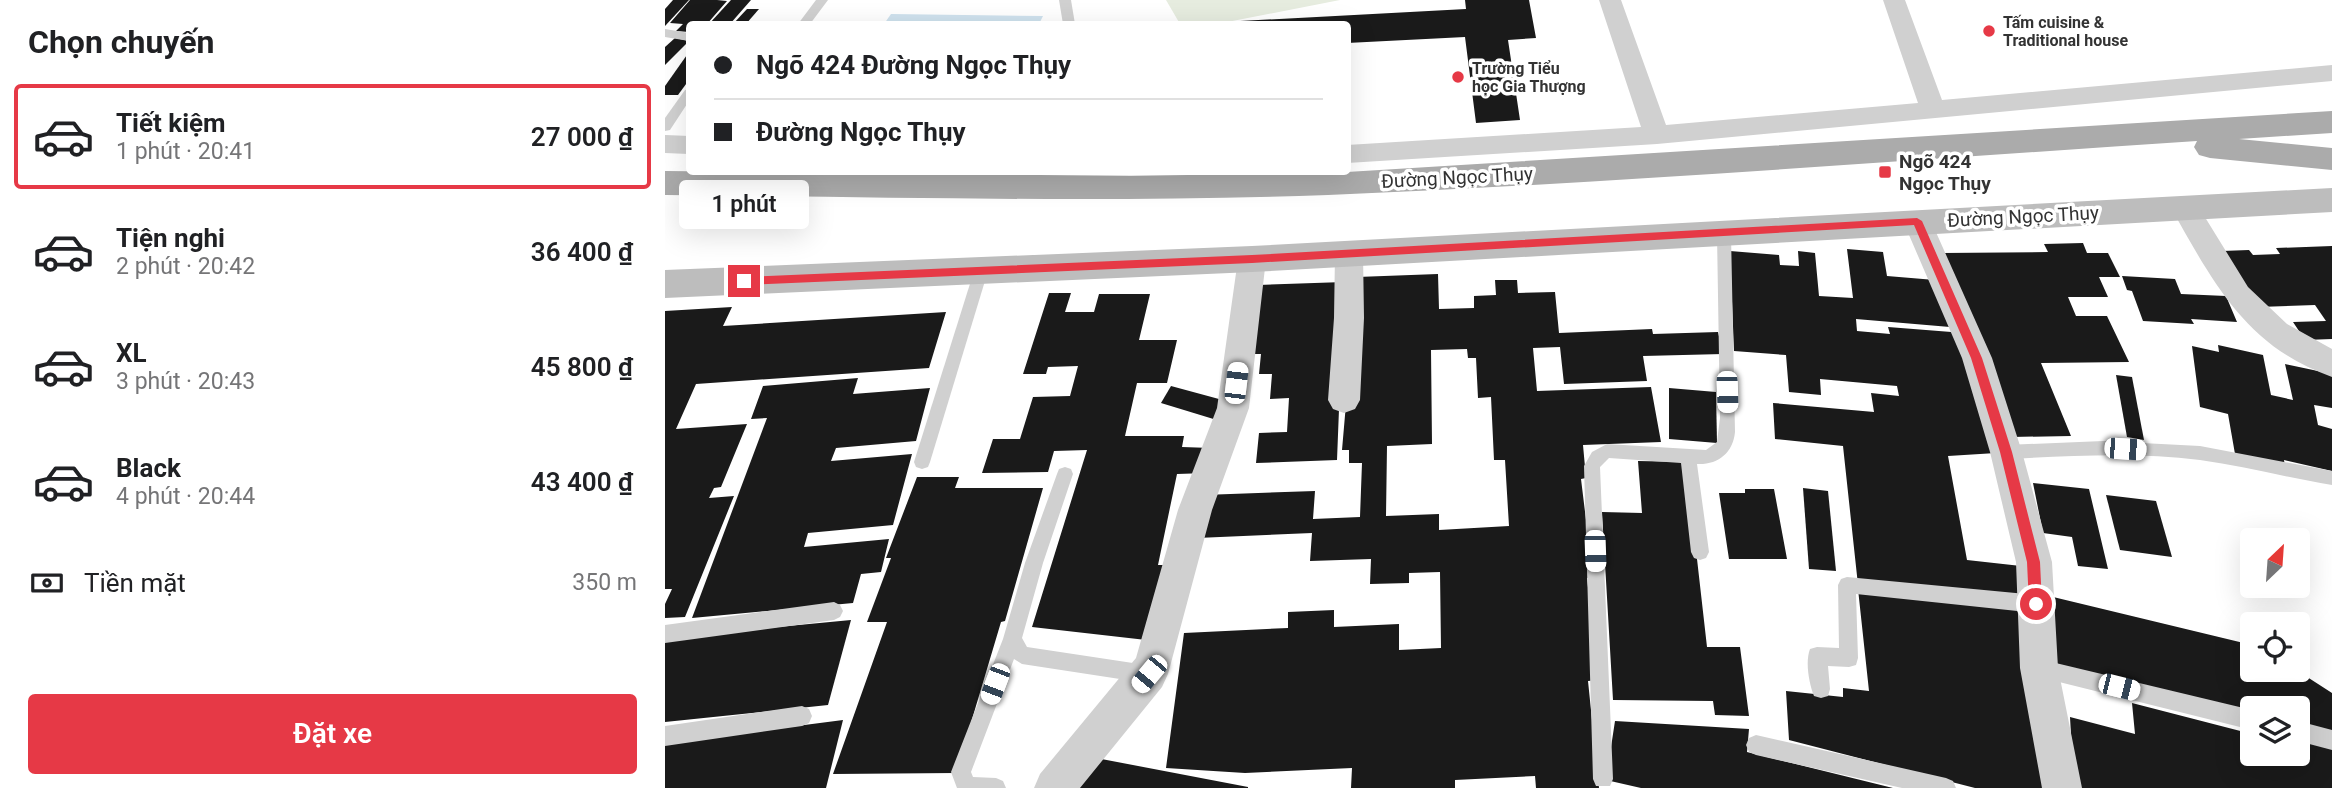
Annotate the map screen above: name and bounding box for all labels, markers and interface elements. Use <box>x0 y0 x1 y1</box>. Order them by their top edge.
place label: Tấm cuisine & Traditional house <box>2003 13 2128 50</box>
text: Chọn chuyến <box>28 23 214 61</box>
marker: Tấm cuisine & Traditional house <box>1981 23 1997 39</box>
text: Ngõ 424 Đường Ngọc Thụy <box>756 50 1071 80</box>
place label: Trường Tiểu học Gia Thượng <box>1472 59 1586 96</box>
marker: Trường Tiểu học Gia Thượng <box>1450 69 1466 85</box>
icon: car <box>32 105 95 168</box>
text: Tiết kiệm <box>116 108 226 138</box>
text: Đường Ngọc Thụy <box>756 117 966 147</box>
text: 27 000 ₫ <box>531 122 633 152</box>
text: 1 phút · 20:41 <box>116 138 255 165</box>
place label: Ngõ 424 Ngọc Thụy <box>1899 150 1991 195</box>
street label: Đường Ngọc Thụy <box>1381 162 1533 193</box>
marker: Ngõ 424 Ngọc Thụy <box>1877 164 1893 180</box>
callout: 1 phút <box>679 180 809 229</box>
text: 1 phút <box>711 191 777 218</box>
street label: Đường Ngọc Thụy <box>1947 201 2099 232</box>
icon: car <box>32 220 95 283</box>
text: Tiện nghi <box>116 223 225 253</box>
text: 36 400 ₫ <box>531 237 633 267</box>
text: 2 phút · 20:42 <box>116 253 255 280</box>
route end <box>728 265 760 297</box>
icon: car <box>32 335 95 398</box>
text: XL <box>116 338 147 368</box>
text: 45 800 ₫ <box>531 352 633 382</box>
car <box>1224 361 1249 405</box>
text: 3 phút · 20:43 <box>116 368 255 395</box>
car <box>1716 371 1739 413</box>
car <box>2104 437 2147 461</box>
icon: car <box>32 450 95 513</box>
text: Black <box>116 453 181 483</box>
text: 43 400 ₫ <box>531 467 633 497</box>
text: 4 phút · 20:44 <box>116 483 255 510</box>
north arrow <box>2240 528 2310 598</box>
map controls <box>2240 528 2310 766</box>
car <box>1584 530 1607 572</box>
icon: cash <box>28 564 66 602</box>
text: Tiền mặt <box>84 568 186 598</box>
text: 350 m <box>572 569 637 596</box>
route start <box>2020 588 2052 620</box>
button: locate <box>2240 612 2310 682</box>
car <box>1128 651 1171 697</box>
car <box>978 661 1013 707</box>
car <box>2097 672 2142 702</box>
button: Đặt xe <box>28 694 637 774</box>
button: layers <box>2240 696 2310 766</box>

